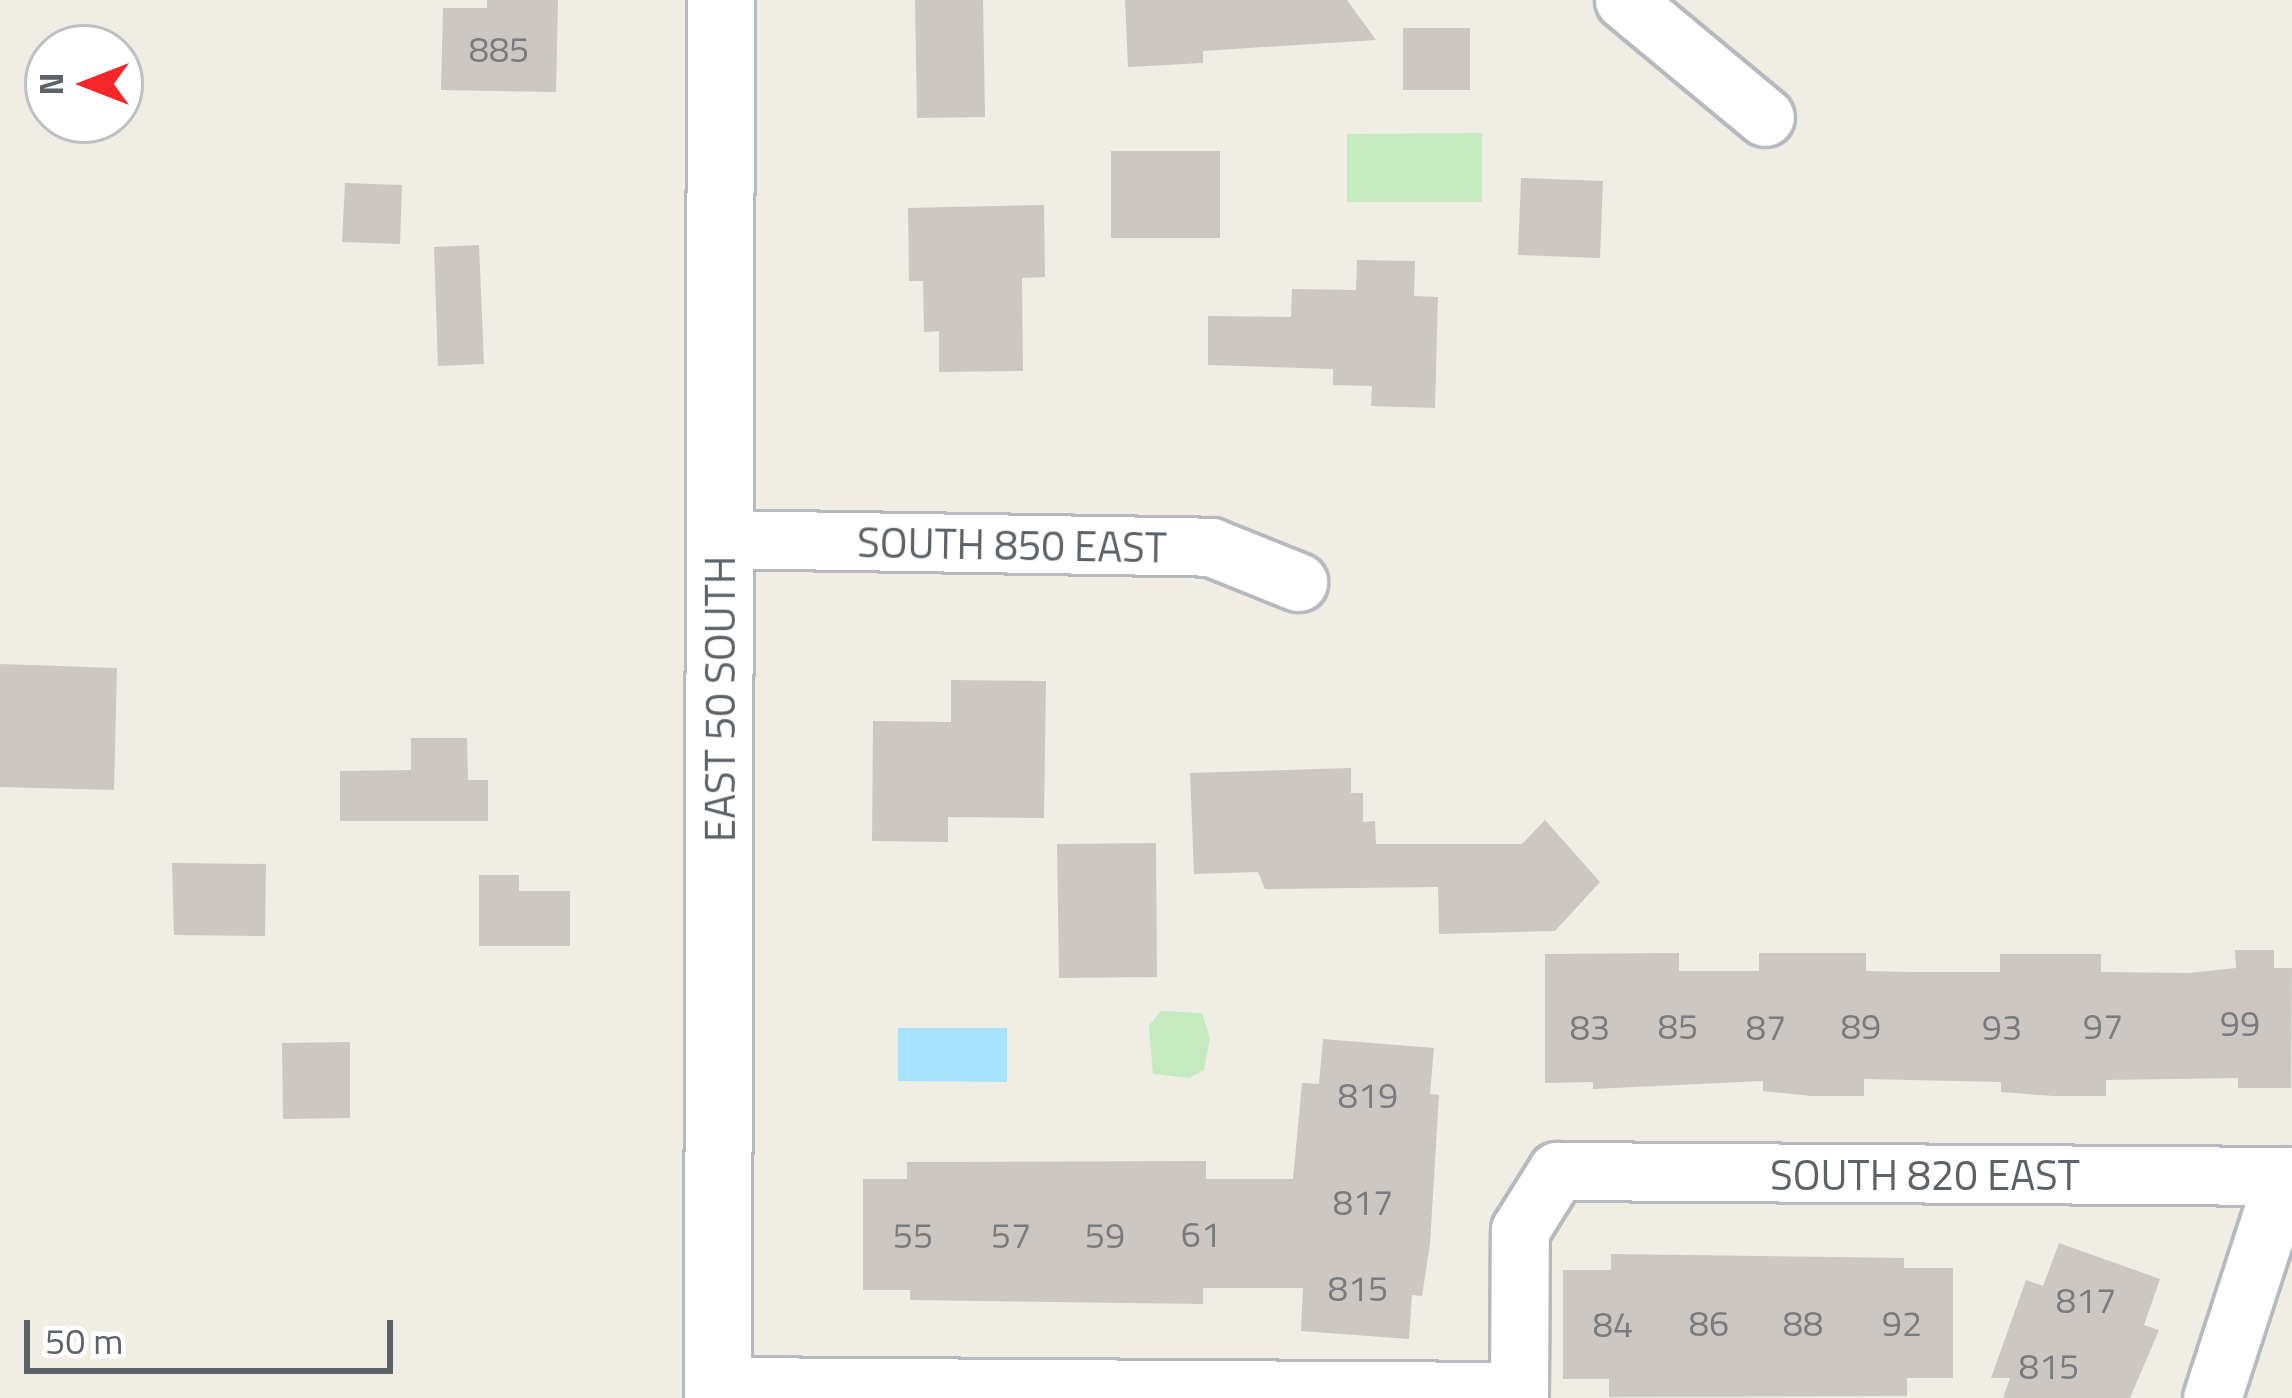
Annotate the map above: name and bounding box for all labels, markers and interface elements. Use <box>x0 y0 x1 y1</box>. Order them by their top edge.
north arrow <box>24 24 144 144</box>
house number: 885 <box>469 27 529 71</box>
text: N <box>26 73 76 95</box>
street label: SOUTH 850 EAST <box>857 516 1167 572</box>
street label: EAST 50 SOUTH <box>694 556 744 842</box>
house number: 99 <box>2220 1001 2260 1045</box>
house number: 85 <box>1658 1004 1698 1048</box>
house number: 89 <box>1841 1004 1881 1048</box>
house number: 97 <box>2083 1004 2123 1048</box>
house number: 83 <box>1570 1005 1610 1049</box>
house number: 87 <box>1746 1005 1786 1049</box>
house number: 93 <box>1982 1005 2022 1049</box>
house number: 819 <box>1338 1073 1398 1117</box>
street label: SOUTH 820 EAST <box>1770 1149 2080 1199</box>
house number: 817 <box>1333 1180 1393 1224</box>
house number: 61 <box>1181 1212 1221 1256</box>
house number: 55 <box>893 1213 933 1257</box>
house number: 57 <box>991 1213 1031 1257</box>
house number: 59 <box>1085 1213 1125 1257</box>
house number: 815 <box>1328 1266 1388 1310</box>
house number: 817 <box>2056 1278 2116 1322</box>
scale bar <box>30 1296 399 1370</box>
house number: 86 <box>1689 1301 1729 1345</box>
house number: 88 <box>1783 1301 1823 1345</box>
house number: 92 <box>1882 1301 1922 1345</box>
house number: 84 <box>1593 1302 1633 1346</box>
text: 50 m <box>45 1313 123 1368</box>
house number: 815 <box>2019 1344 2079 1388</box>

